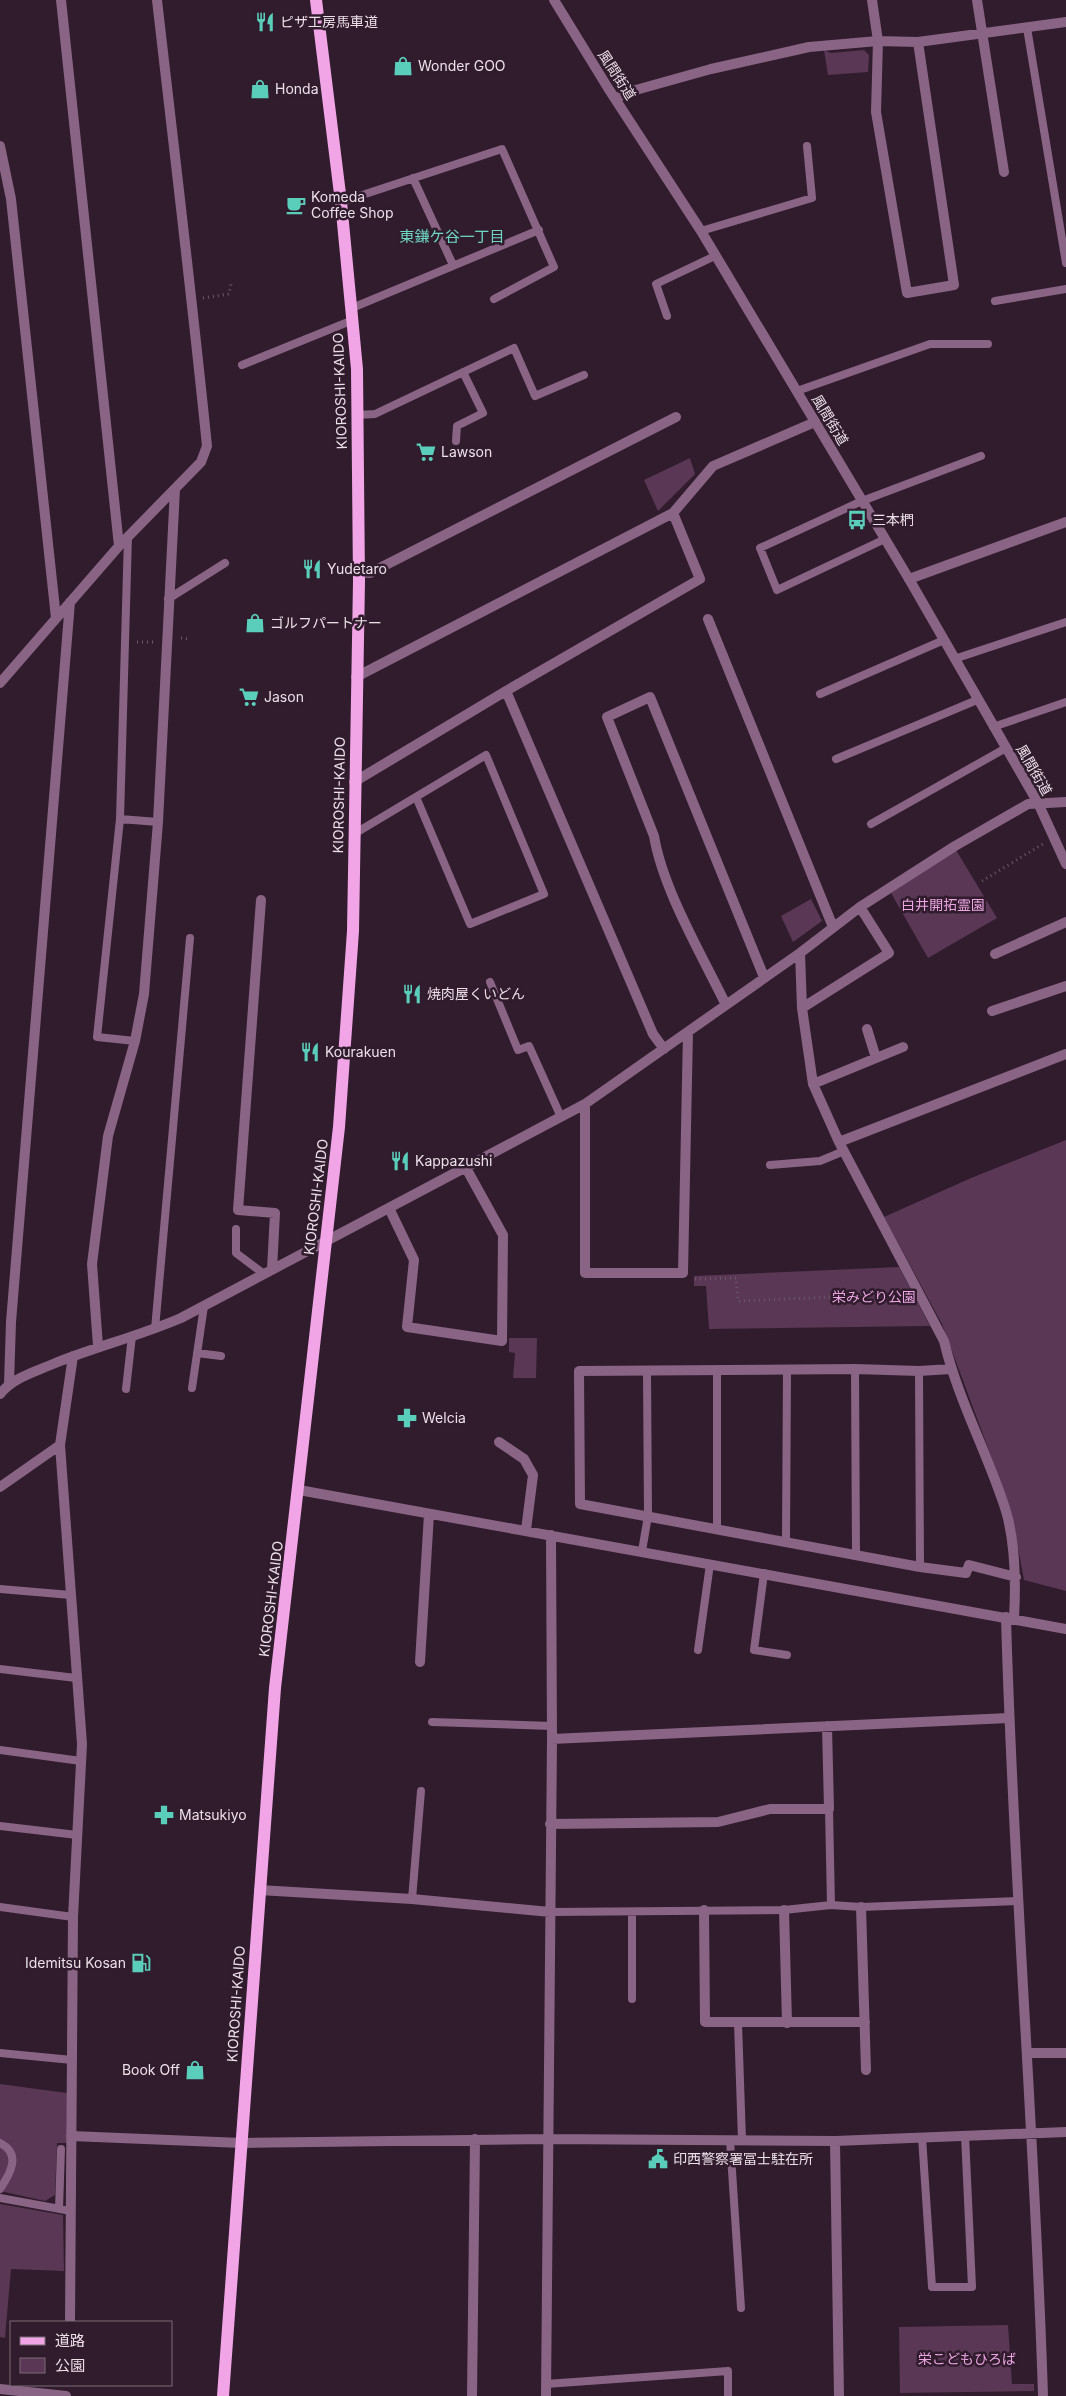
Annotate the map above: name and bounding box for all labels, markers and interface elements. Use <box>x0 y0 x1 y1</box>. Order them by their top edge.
restaurant icon: ピザ工房馬車道 <box>254 11 276 33</box>
place label: ピザ工房馬車道 <box>280 13 378 30</box>
street label: 風間街道 <box>595 47 640 103</box>
shop icon: Wonder GOO <box>392 55 414 77</box>
place label: Wonder GOO <box>418 57 506 74</box>
shop icon: Honda <box>249 78 271 100</box>
place label: Honda <box>275 80 319 97</box>
place label: Komeda Coffee Shop <box>311 188 394 221</box>
cafe icon: Komeda Coffee Shop <box>285 194 307 216</box>
district label: 東鎌ケ谷一丁目 <box>399 227 505 246</box>
street label: KIOROSHI-KAIDO <box>329 332 350 450</box>
street label: 風間街道 <box>809 391 852 448</box>
supermarket icon: Lawson <box>415 441 437 463</box>
place label: Lawson <box>441 443 492 460</box>
bus stop icon: 三本椚 <box>846 509 868 531</box>
place label: 三本椚 <box>872 511 914 528</box>
restaurant icon: Yudetaro <box>301 558 323 580</box>
place label: Yudetaro <box>327 560 387 577</box>
shop icon: ゴルフパートナー <box>244 612 266 634</box>
place label: ゴルフパートナー <box>270 614 382 631</box>
supermarket icon: Jason <box>238 686 260 708</box>
place label: Jason <box>264 688 304 705</box>
street label: KIOROSHI-KAIDO <box>329 736 348 854</box>
street label: 風間街道 <box>1013 741 1056 798</box>
park label: 白井開拓霊園 <box>901 896 985 913</box>
restaurant icon: 焼肉屋くいどん <box>401 983 423 1005</box>
place label: 焼肉屋くいどん <box>427 985 525 1002</box>
restaurant icon: Kourakuen <box>299 1041 321 1063</box>
place label: Kourakuen <box>325 1043 396 1060</box>
street label: KIOROSHI-KAIDO <box>300 1138 331 1256</box>
restaurant icon: Kappazushi <box>389 1150 411 1172</box>
place label: Kappazushi <box>415 1152 492 1169</box>
park label: 栄みどり公園 <box>832 1288 916 1305</box>
pharmacy icon: Welcia <box>396 1407 418 1429</box>
place label: Welcia <box>422 1409 466 1426</box>
street label: KIOROSHI-KAIDO <box>255 1540 286 1658</box>
pharmacy icon: Matsukiyo <box>153 1804 175 1826</box>
place label: Matsukiyo <box>179 1806 247 1823</box>
street label: KIOROSHI-KAIDO <box>223 1945 248 2063</box>
fuel station icon: Idemitsu Kosan <box>130 1952 152 1974</box>
place label: Idemitsu Kosan <box>25 1954 126 1971</box>
shop icon: Book Off <box>184 2059 206 2081</box>
place label: Book Off <box>122 2061 180 2078</box>
public building icon: 印西警察署冨士駐在所 <box>647 2148 669 2170</box>
place label: 印西警察署冨士駐在所 <box>673 2150 813 2167</box>
legend <box>10 2321 172 2386</box>
text: 道路 <box>55 2331 85 2350</box>
park label: 栄こどもひろば <box>918 2350 1016 2367</box>
text: 公園 <box>55 2356 85 2375</box>

